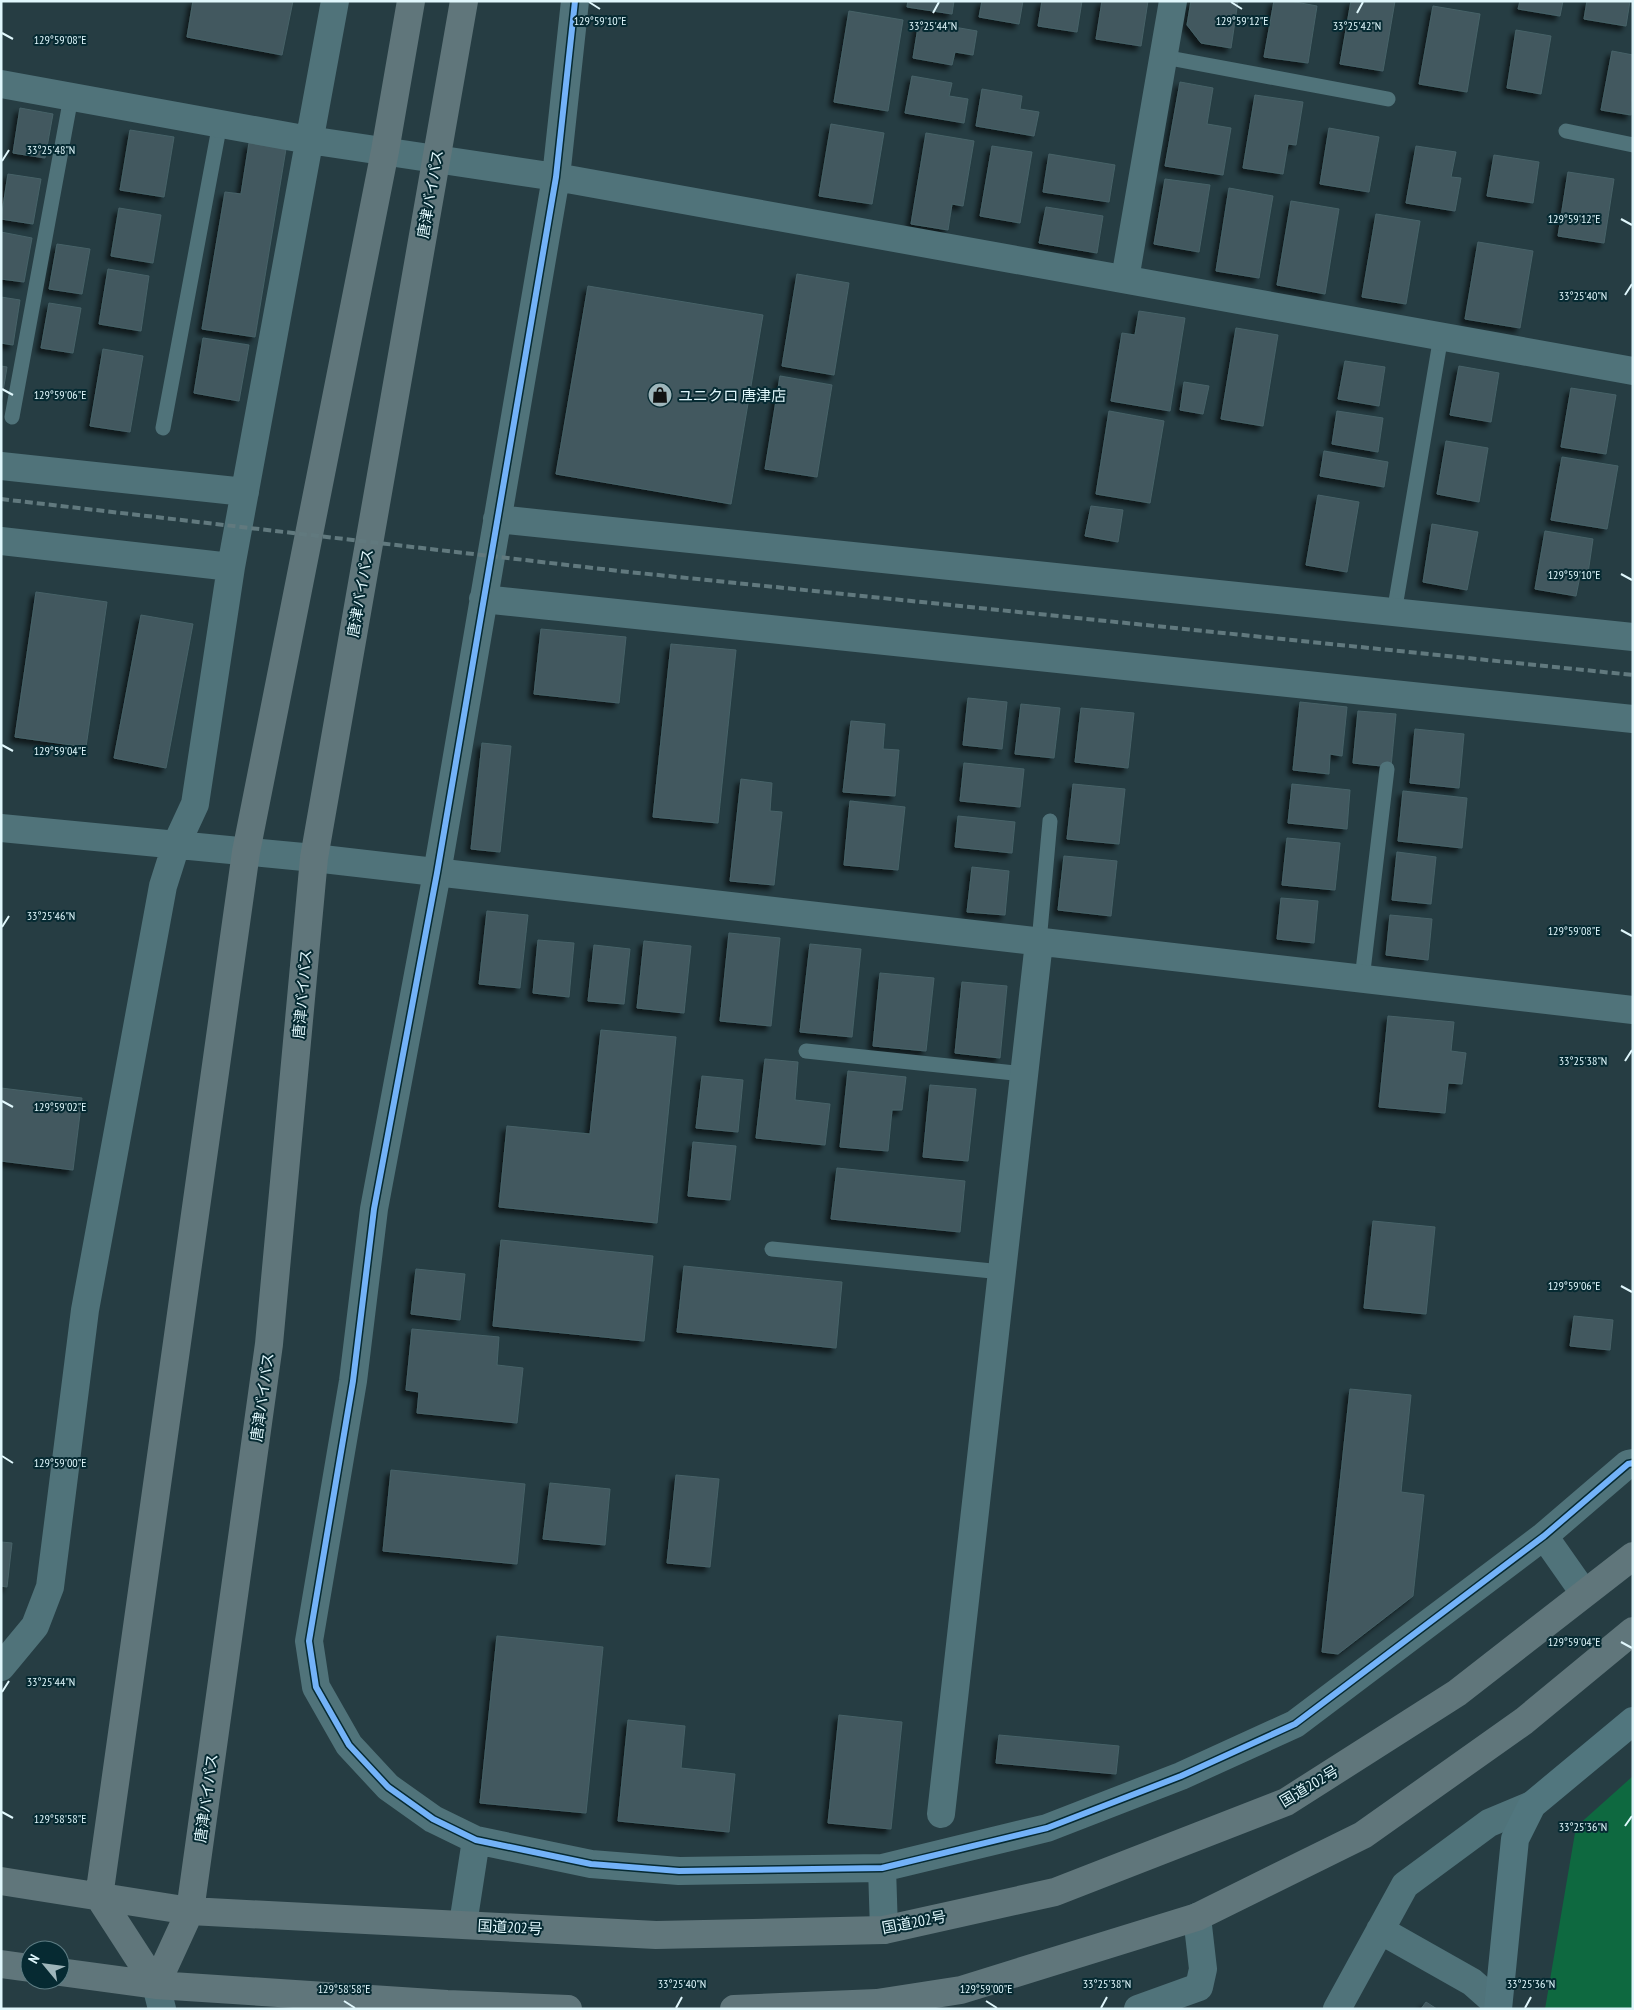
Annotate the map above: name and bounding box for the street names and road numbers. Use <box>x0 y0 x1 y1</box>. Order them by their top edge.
street label: 唐津バイパス <box>413 148 447 240</box>
street label: 唐津バイパス <box>343 547 377 639</box>
street label: 唐津バイパス <box>289 948 315 1040</box>
street label: 唐津バイパス <box>246 1351 278 1443</box>
street label: 唐津バイパス <box>190 1752 222 1844</box>
street label: 国道202号 <box>1276 1761 1342 1811</box>
street label: 国道202号 <box>880 1906 948 1938</box>
street label: 国道202号 <box>477 1916 543 1938</box>

